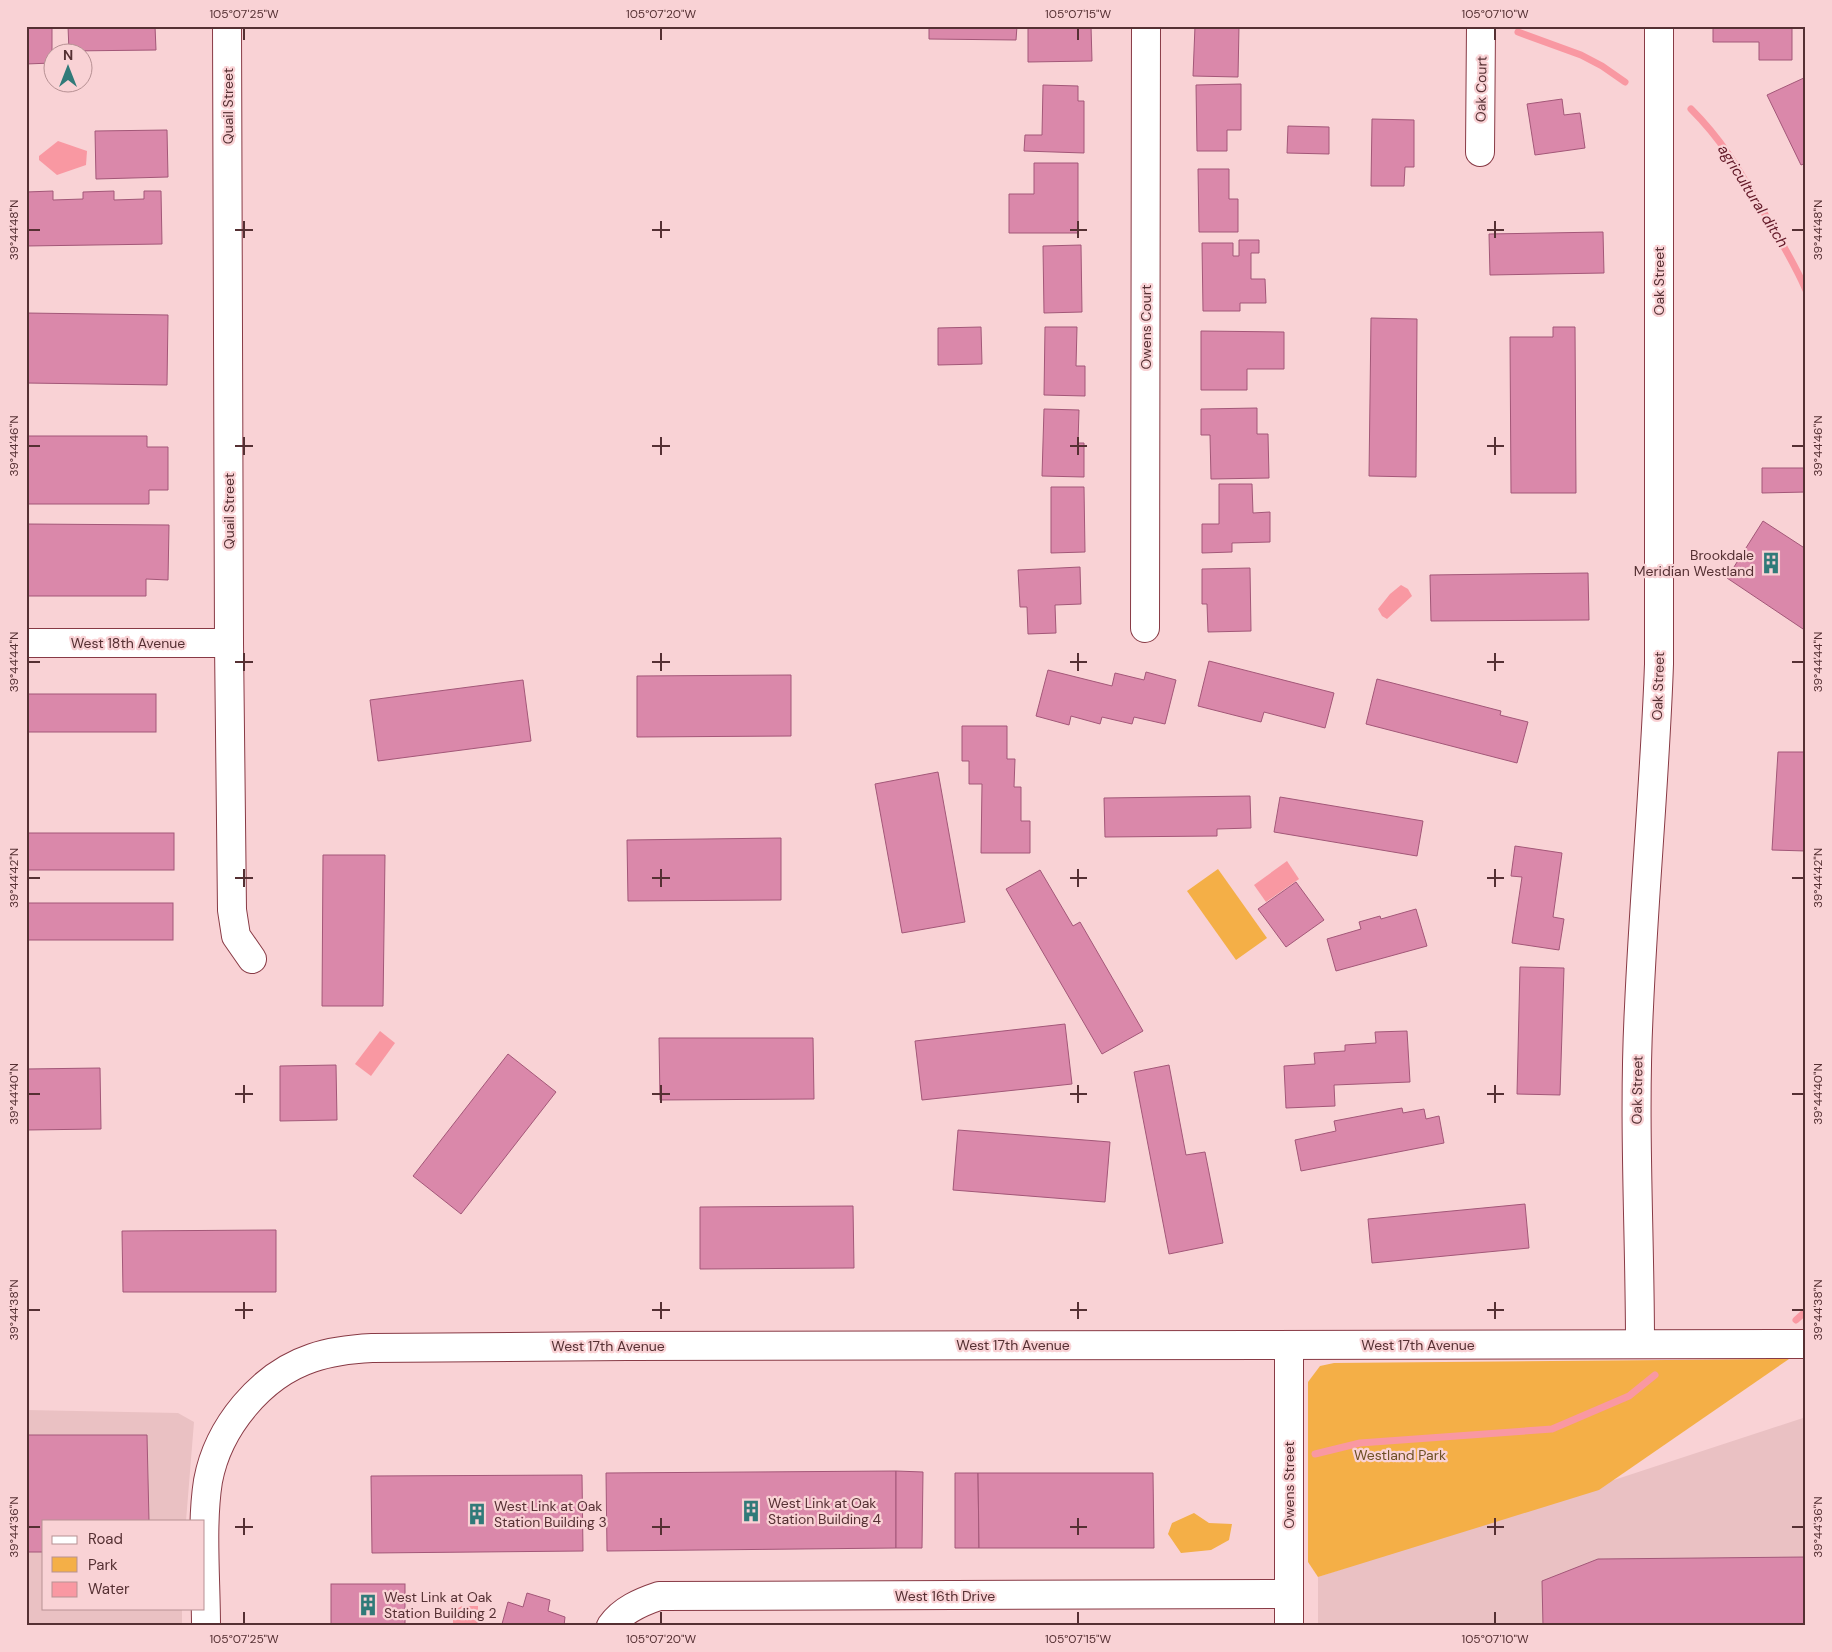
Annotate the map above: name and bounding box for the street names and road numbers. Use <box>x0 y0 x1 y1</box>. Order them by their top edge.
street label: Oak Court <box>1471 56 1491 122</box>
street label: Quail Street <box>219 68 237 144</box>
street label: Oak Street <box>1650 247 1668 315</box>
street label: Owens Court <box>1137 284 1155 370</box>
street label: Quail Street <box>220 473 238 549</box>
street label: West 18th Avenue <box>71 634 185 652</box>
street label: Oak Street <box>1648 651 1668 721</box>
street label: Oak Street <box>1627 1055 1647 1125</box>
street label: West 17th Avenue <box>956 1336 1070 1354</box>
street label: West 17th Avenue <box>1361 1336 1475 1354</box>
street label: West 17th Avenue <box>551 1337 665 1355</box>
street label: Owens Street <box>1280 1441 1298 1529</box>
street label: West 16th Drive <box>895 1587 995 1605</box>

